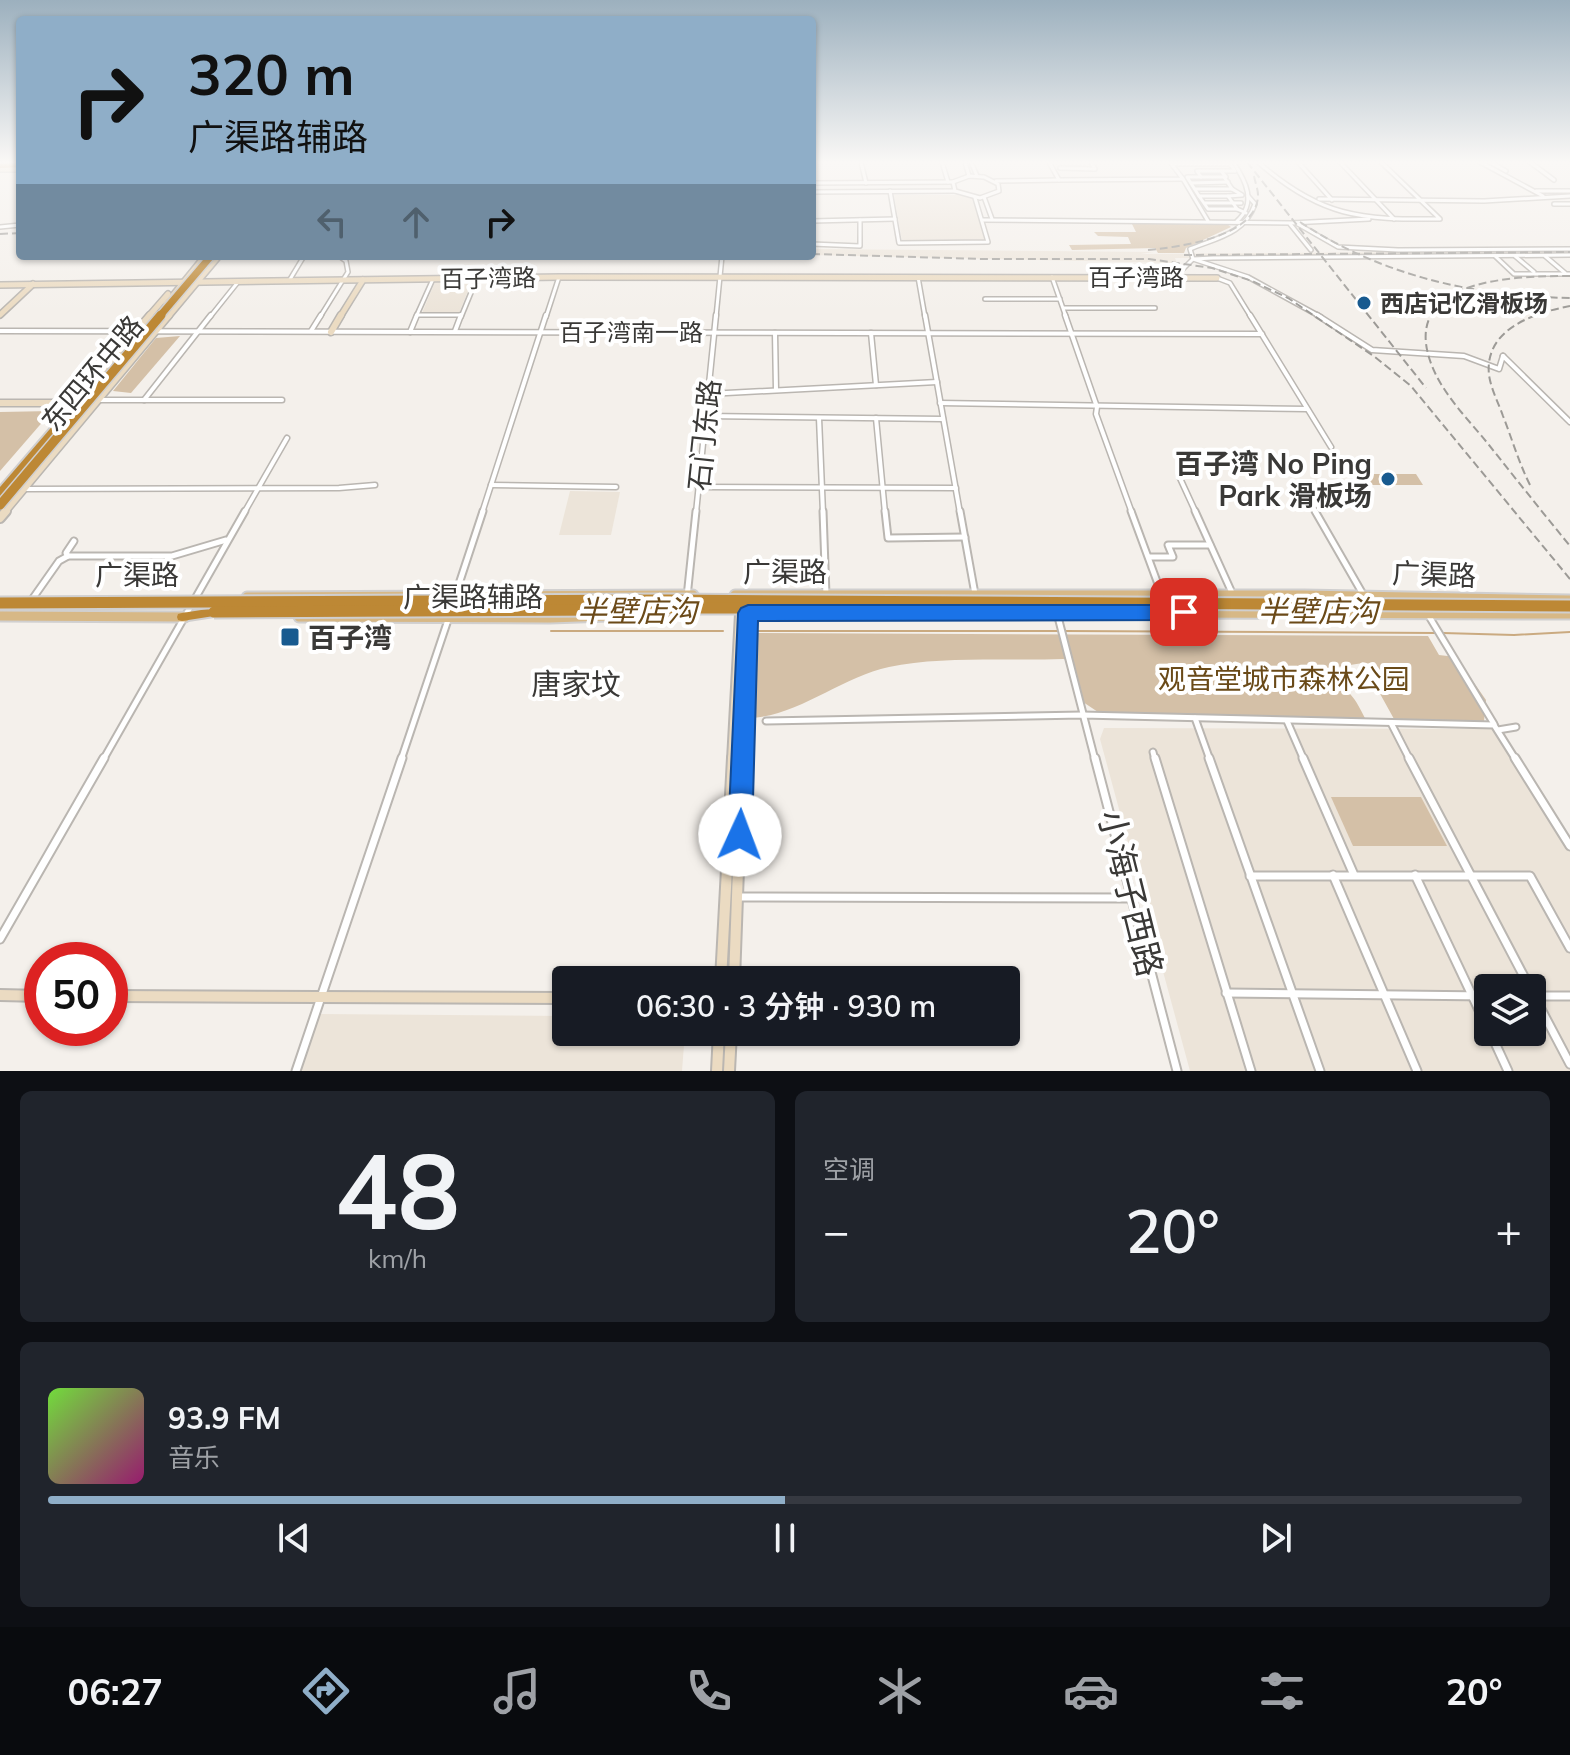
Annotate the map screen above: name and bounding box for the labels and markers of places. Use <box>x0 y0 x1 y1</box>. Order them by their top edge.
place label: 西店记忆滑板场 <box>1380 288 1548 318</box>
marker: 西店记忆滑板场 <box>1355 294 1373 312</box>
place label: 百子湾 No Ping Park 滑板场 <box>1175 446 1372 513</box>
marker: 百子湾 No Ping Park 滑板场 <box>1379 470 1397 488</box>
pin <box>1150 578 1218 646</box>
place label: 百子湾 <box>308 620 392 655</box>
marker: 百子湾 <box>279 626 301 648</box>

